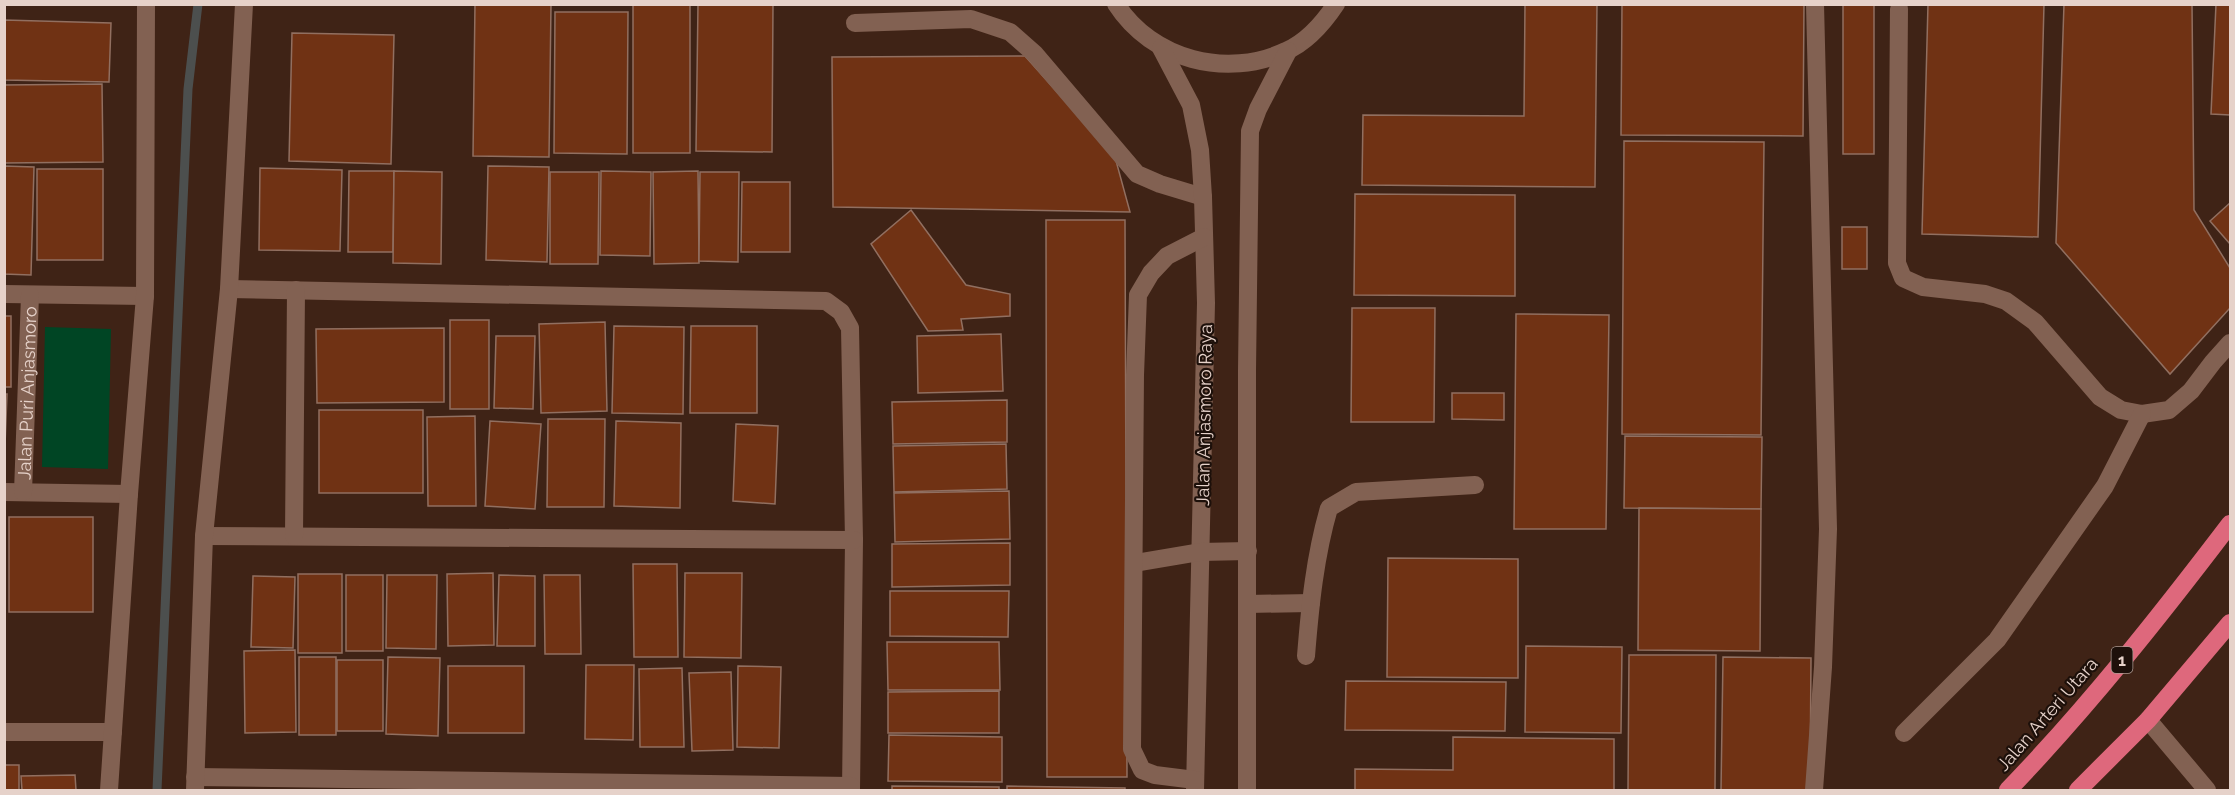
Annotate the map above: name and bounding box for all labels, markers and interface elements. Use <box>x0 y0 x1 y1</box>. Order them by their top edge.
street label: Jalan Puri Anjasmoro <box>13 306 40 480</box>
street label: Jalan Anjasmoro Raya <box>1192 324 1216 506</box>
road number: 1 <box>2112 647 2132 673</box>
street label: Jalan Arteri Utara <box>1992 653 2102 775</box>

